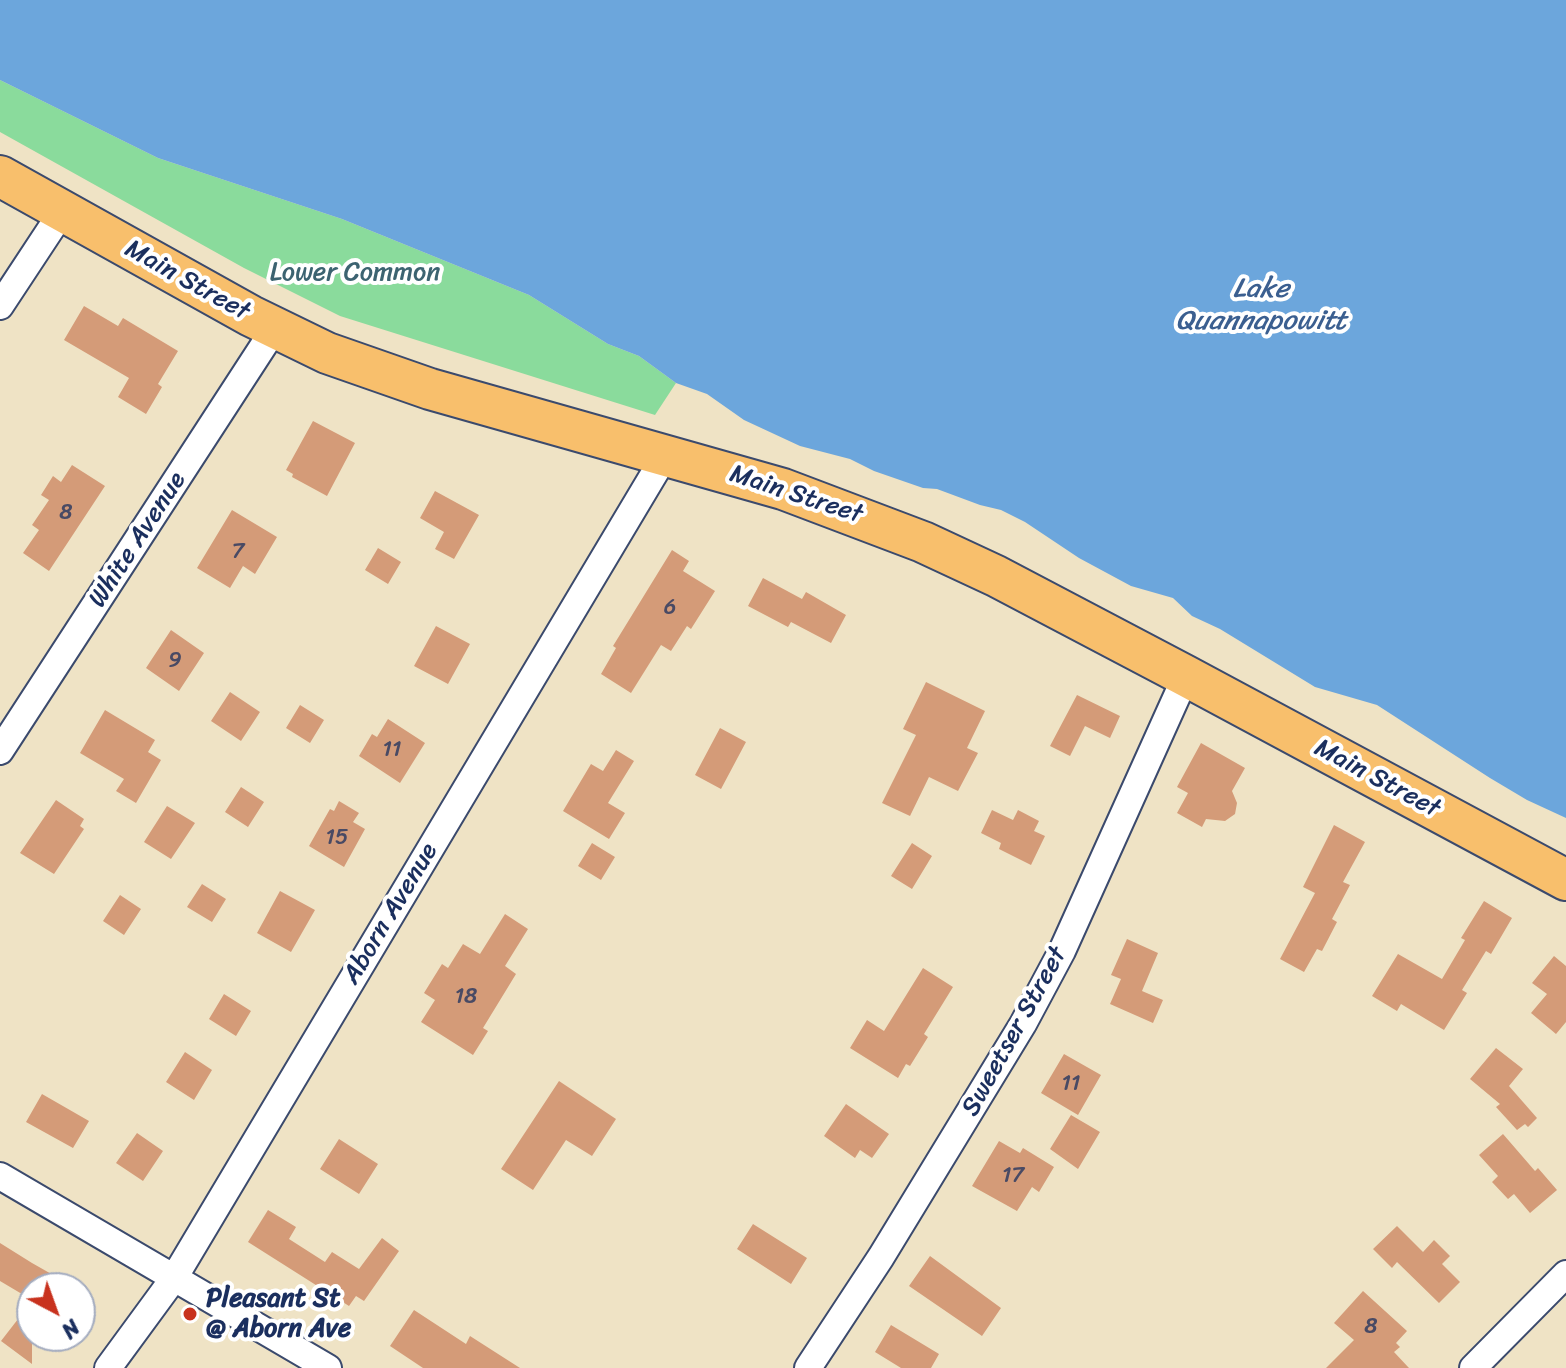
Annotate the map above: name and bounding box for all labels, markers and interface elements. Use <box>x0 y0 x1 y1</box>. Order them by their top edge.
street label: Main Street <box>119 234 255 328</box>
park label: Lower Common <box>270 257 440 289</box>
water label: Lake Quannapowitt <box>1176 273 1346 339</box>
street label: Main Street <box>726 459 866 531</box>
street label: White Avenue <box>83 466 193 614</box>
house number: 8 <box>59 500 73 526</box>
house number: 7 <box>232 539 244 565</box>
house number: 6 <box>664 595 676 621</box>
house number: 9 <box>168 648 182 674</box>
street label: Main Street <box>1309 733 1445 825</box>
house number: 11 <box>383 737 401 763</box>
house number: 15 <box>326 825 348 851</box>
street label: Aborn Avenue <box>337 838 445 990</box>
street label: Sweetser Street <box>956 942 1074 1122</box>
house number: 18 <box>455 984 477 1010</box>
house number: 11 <box>1062 1071 1080 1097</box>
house number: 17 <box>1002 1163 1024 1189</box>
north arrow <box>16 1272 96 1352</box>
place label: Pleasant St @ Aborn Ave <box>206 1283 351 1344</box>
marker: Pleasant St @ Aborn Ave <box>181 1305 199 1323</box>
text: N <box>52 1309 89 1349</box>
house number: 8 <box>1364 1314 1378 1340</box>

